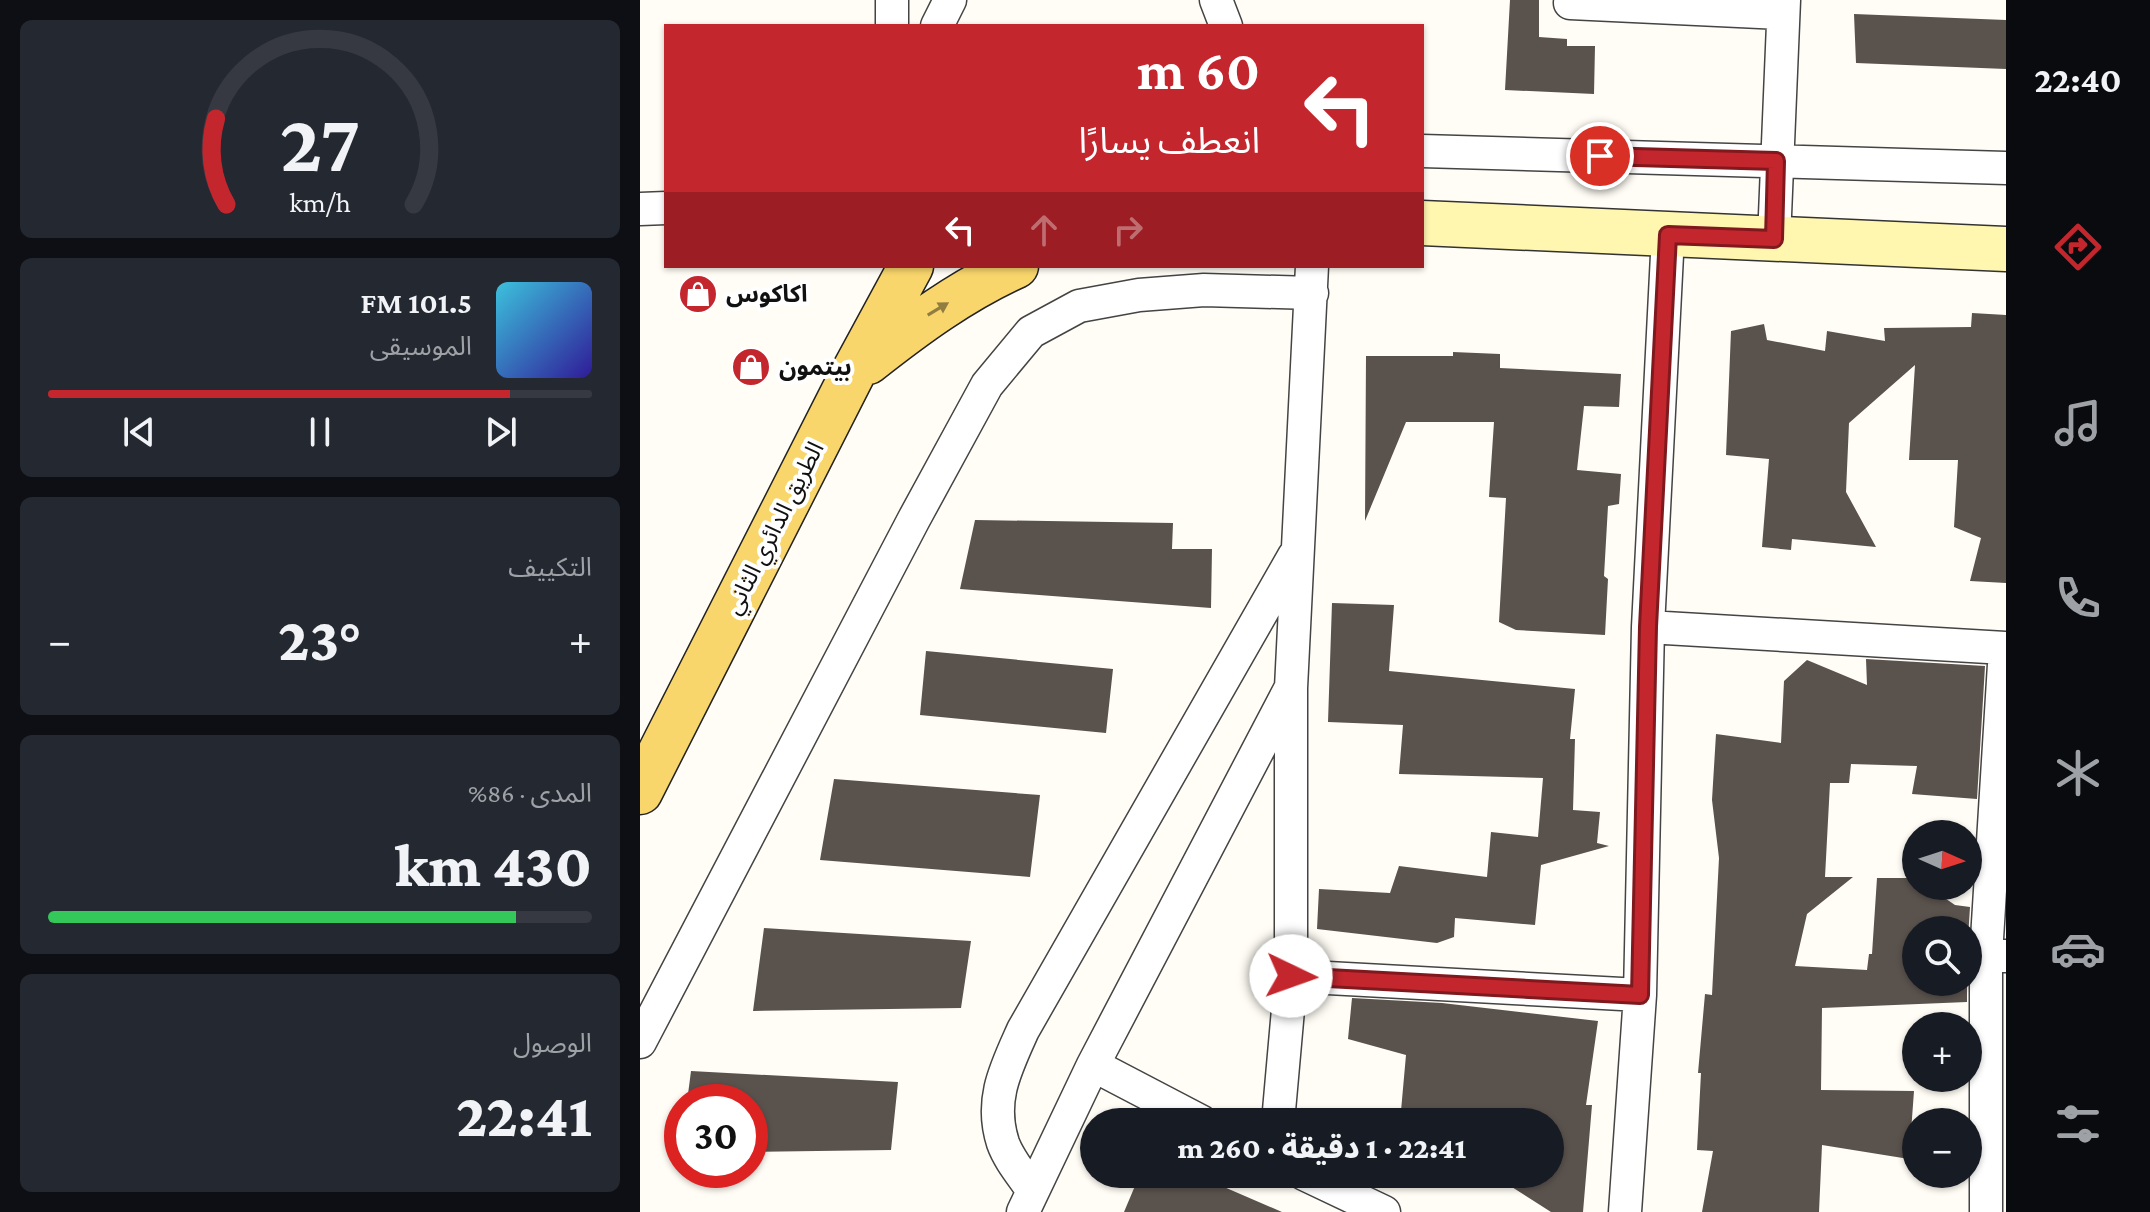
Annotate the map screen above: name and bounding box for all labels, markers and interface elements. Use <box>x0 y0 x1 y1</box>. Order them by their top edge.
text: 60 m <box>1137 39 1260 101</box>
icon: left <box>1288 56 1392 160</box>
text: 22:40 <box>2034 60 2122 100</box>
text: 27 <box>280 96 360 189</box>
text: انعطف يسارًا <box>1078 121 1260 161</box>
pin <box>1566 122 1634 190</box>
icon: arrive <box>1578 134 1622 178</box>
text: km/h <box>289 186 351 218</box>
icon: left <box>938 208 982 252</box>
icon: ahead <box>1022 208 1066 252</box>
icon: right <box>1106 208 1150 252</box>
icon: directions <box>2050 219 2106 275</box>
shop icon: اكاكوس <box>677 273 719 315</box>
place label: اكاكوس <box>726 280 807 308</box>
text: 101.5 FM <box>361 286 472 319</box>
one-way arrow <box>927 302 949 316</box>
text: الموسيقى <box>370 332 472 361</box>
shop icon: بيتمون <box>730 346 772 388</box>
place label: بيتمون <box>779 353 852 381</box>
icon: music <box>2050 395 2106 451</box>
icon: previous <box>117 410 161 454</box>
icon: pause <box>298 410 342 454</box>
icon: next <box>479 410 523 454</box>
street label: الطريق الدائري الثاني <box>718 437 834 621</box>
text: التكييف <box>508 553 592 582</box>
icon: phone <box>2050 570 2106 626</box>
text: 23° <box>278 606 362 673</box>
text: − <box>48 616 71 664</box>
text: + <box>569 616 592 664</box>
icon: climate <box>2050 745 2106 801</box>
text: المدى · 86% <box>468 779 592 808</box>
north arrow <box>1902 820 1982 900</box>
map controls <box>1902 820 1982 1188</box>
text: 430 km <box>395 832 592 899</box>
button: search <box>1902 916 1982 996</box>
icon: car <box>2050 921 2106 977</box>
position arrow <box>1249 934 1333 1018</box>
button: + <box>1902 1012 1982 1092</box>
text: الوصول <box>513 1029 592 1058</box>
text: 22:41 <box>456 1082 592 1149</box>
speed limit sign: 30 <box>664 1084 768 1188</box>
icon: filters <box>2050 1096 2106 1152</box>
button: − <box>1902 1108 1982 1188</box>
text: 22:41 · 1 دقيقة · 260 m <box>1178 1131 1466 1164</box>

